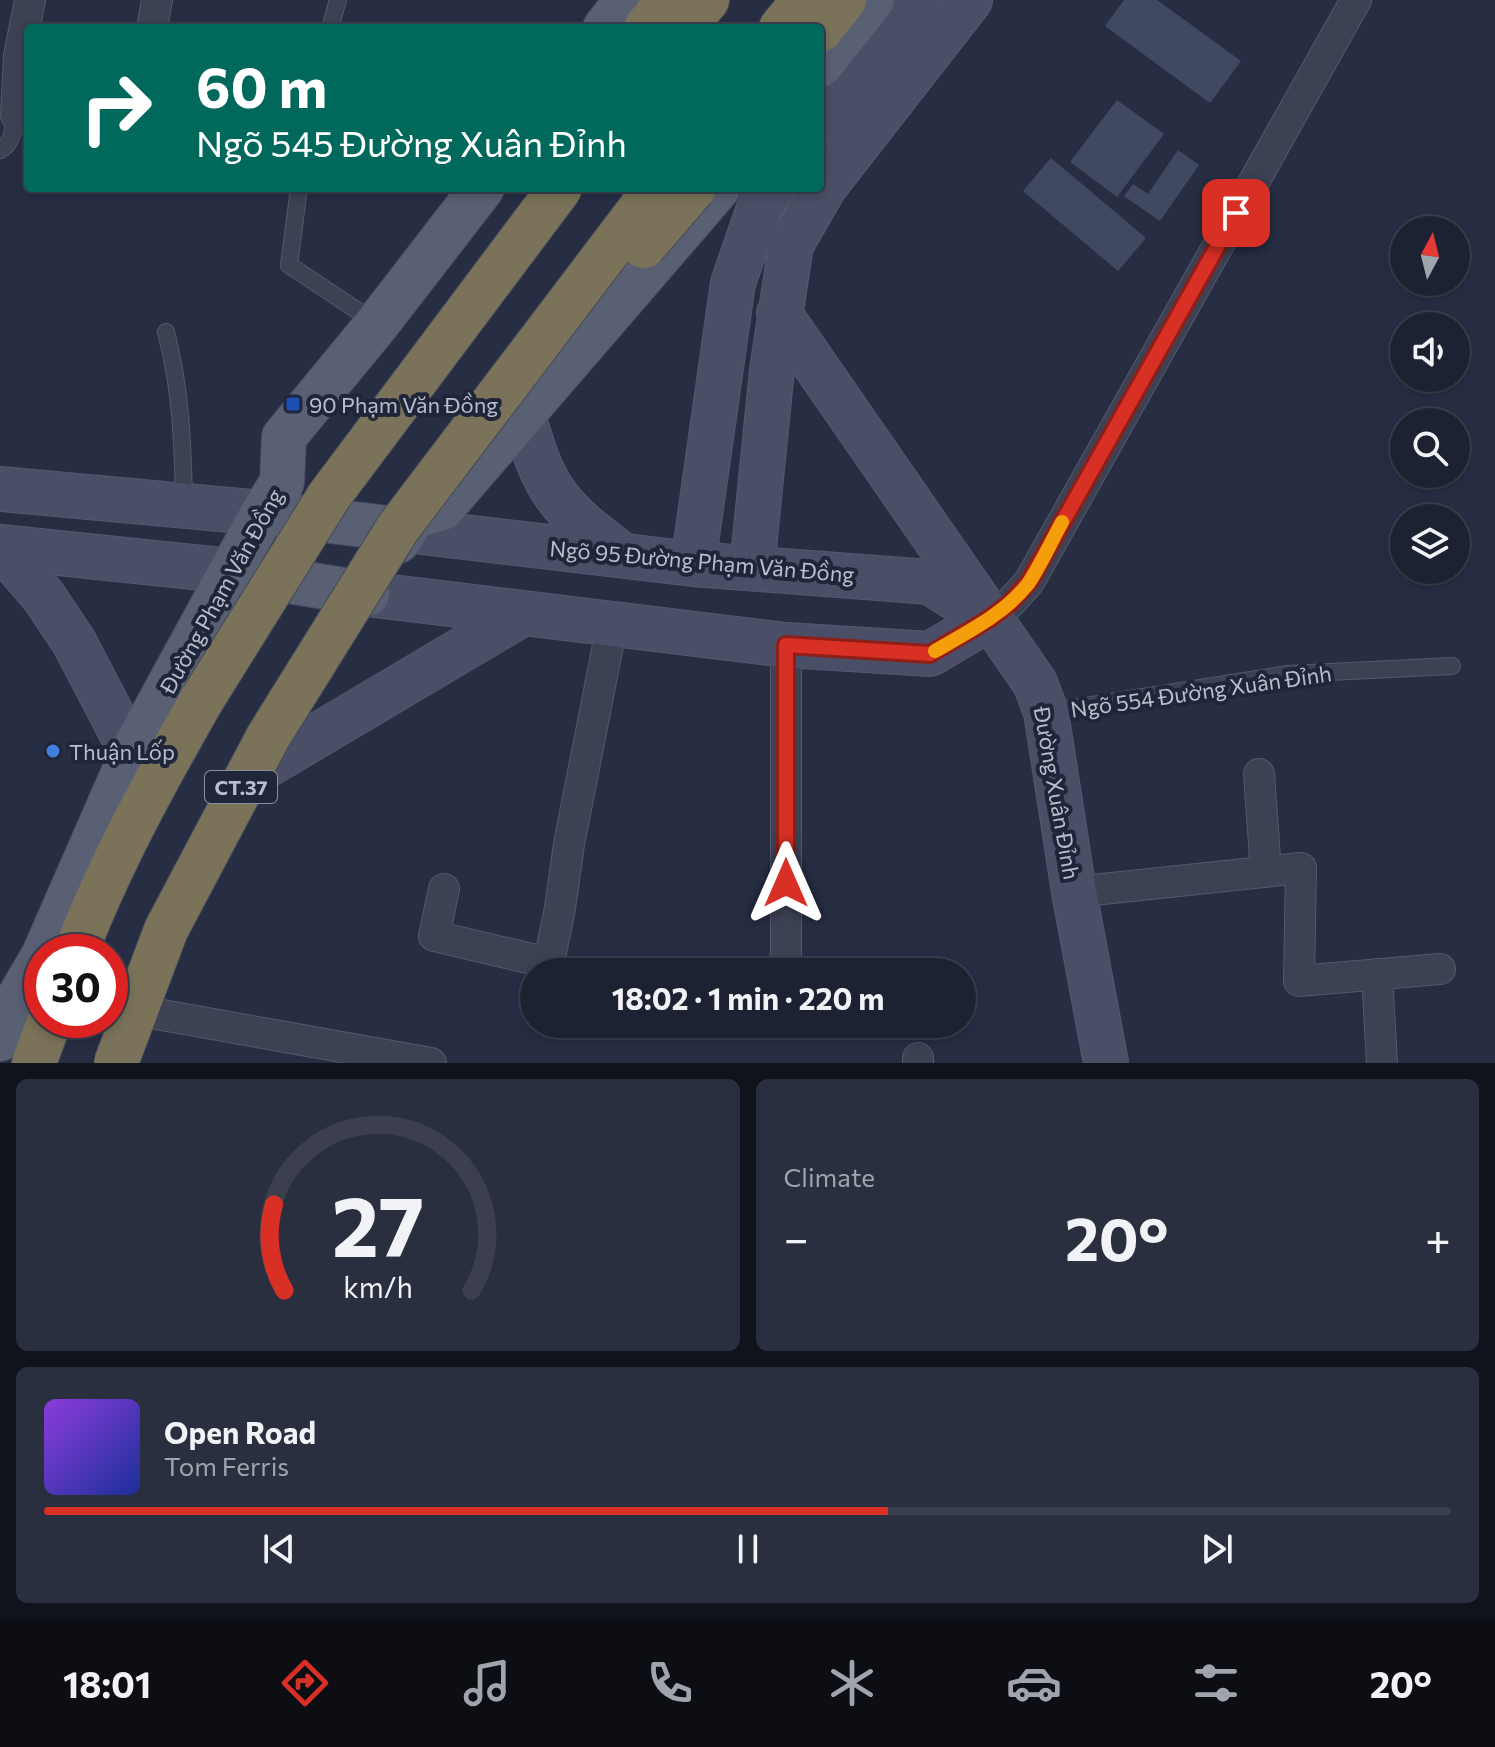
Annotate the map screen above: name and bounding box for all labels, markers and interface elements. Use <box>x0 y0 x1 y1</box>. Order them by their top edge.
text: 60 m <box>196 51 327 120</box>
icon: right <box>64 56 168 160</box>
text: Ngõ 545 Đường Xuân Đỉnh <box>196 120 627 164</box>
pin <box>1202 179 1270 247</box>
icon: arrive <box>1214 191 1258 235</box>
north arrow <box>1390 216 1470 296</box>
map controls <box>1390 216 1470 584</box>
button: sound <box>1390 312 1470 392</box>
place label: 90 Phạm Văn Đồng <box>309 391 498 418</box>
marker: 90 Phạm Văn Đồng <box>284 395 302 413</box>
button: search <box>1390 408 1470 488</box>
street label: Đường Phạm Văn Đồng <box>153 484 289 699</box>
button: layers <box>1390 504 1470 584</box>
street label: Ngõ 95 Đường Phạm Văn Đồng <box>548 534 856 588</box>
street label: Ngõ 554 Đường Xuân Đỉnh <box>1069 659 1333 723</box>
street label: Đường Xuân Đỉnh <box>1028 703 1085 882</box>
place label: Thuận Lốp <box>69 738 175 765</box>
marker: Thuận Lốp <box>44 742 62 760</box>
road number: CT.37 <box>205 771 277 803</box>
position arrow <box>744 841 828 925</box>
speed limit sign: 30 <box>24 934 128 1038</box>
text: 18:02 · 1 min · 220 m <box>612 979 884 1016</box>
text: Climate <box>784 1161 875 1192</box>
text: 27 <box>331 1172 424 1274</box>
text: 20° <box>1065 1200 1169 1273</box>
text: − <box>784 1210 809 1264</box>
text: + <box>1425 1210 1451 1264</box>
text: km/h <box>343 1269 413 1304</box>
text: Open Road <box>164 1413 316 1450</box>
text: Tom Ferris <box>164 1450 289 1481</box>
icon: previous <box>257 1527 301 1571</box>
icon: pause <box>726 1527 770 1571</box>
icon: next <box>1195 1527 1239 1571</box>
icon: directions <box>277 1655 333 1711</box>
icon: music <box>459 1655 515 1711</box>
icon: phone <box>642 1655 698 1711</box>
icon: climate <box>824 1655 880 1711</box>
icon: car <box>1006 1655 1062 1711</box>
icon: filters <box>1188 1655 1244 1711</box>
text: 18:01 <box>63 1661 151 1705</box>
text: 20° <box>1370 1661 1432 1705</box>

